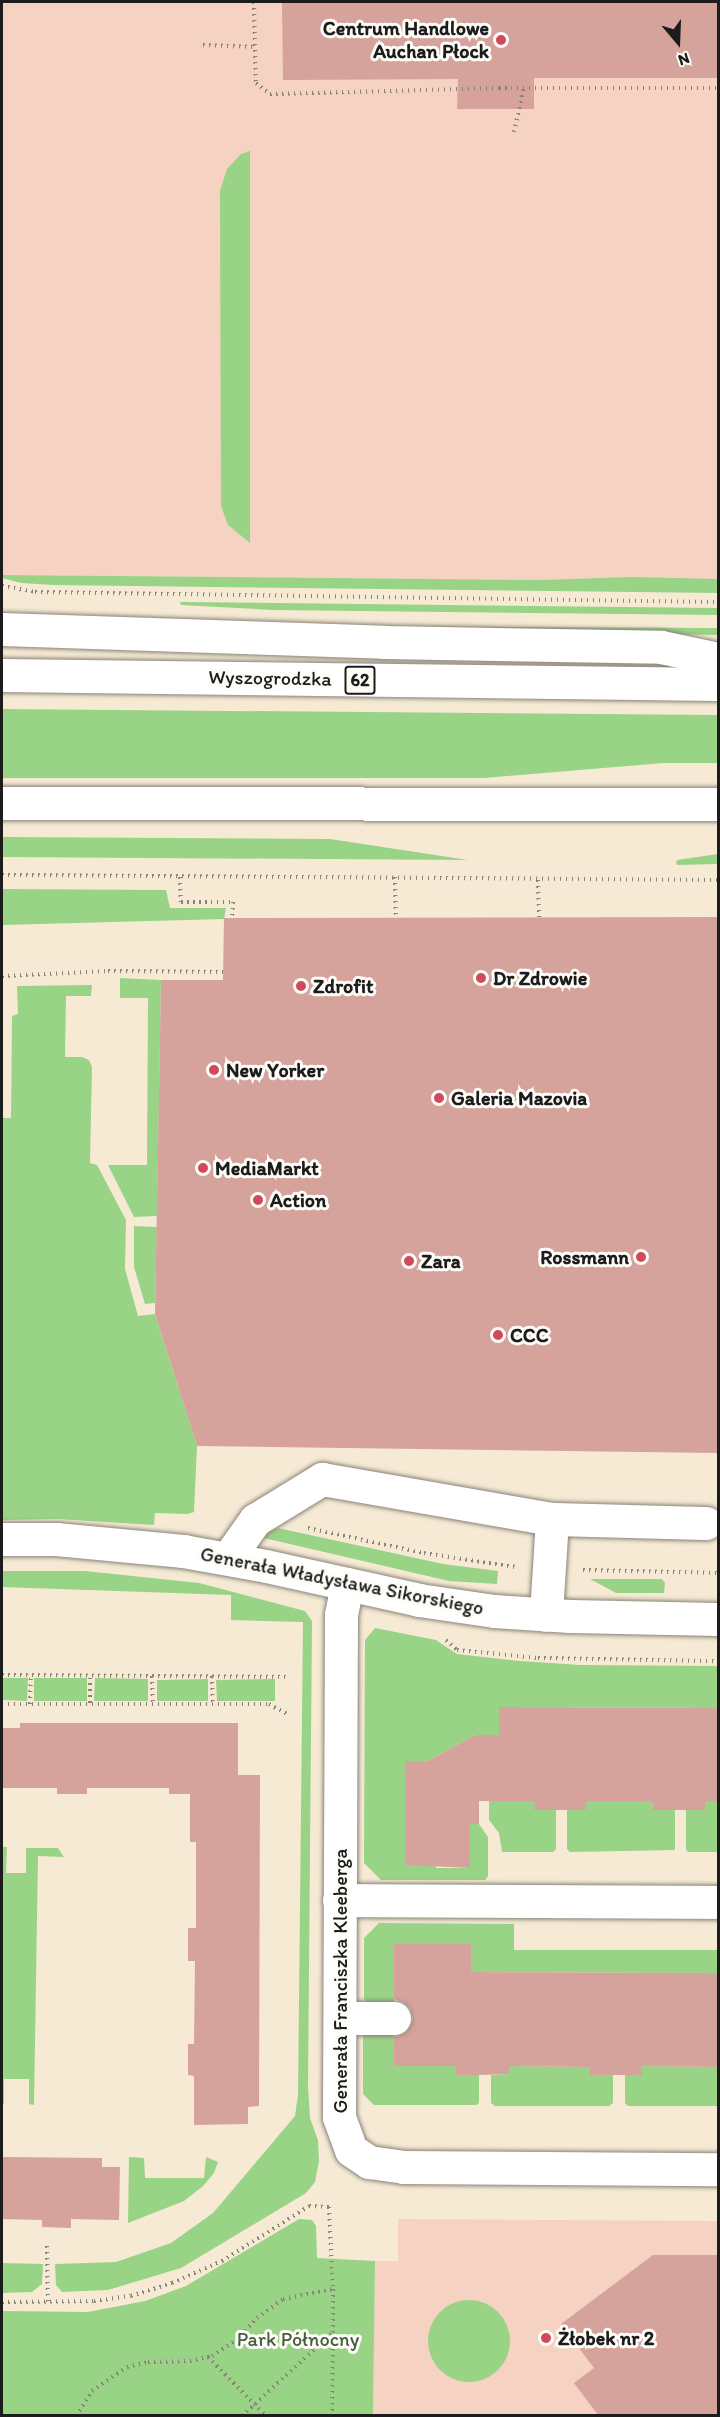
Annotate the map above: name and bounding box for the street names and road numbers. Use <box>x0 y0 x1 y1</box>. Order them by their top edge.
street label: Wyszogrodzka <box>208 665 332 691</box>
road number: 62 <box>344 665 376 695</box>
street label: Generała Władysława Sikorskiego <box>198 1542 486 1620</box>
street label: Generała Franciszka Kleeberga <box>328 1848 352 2114</box>

